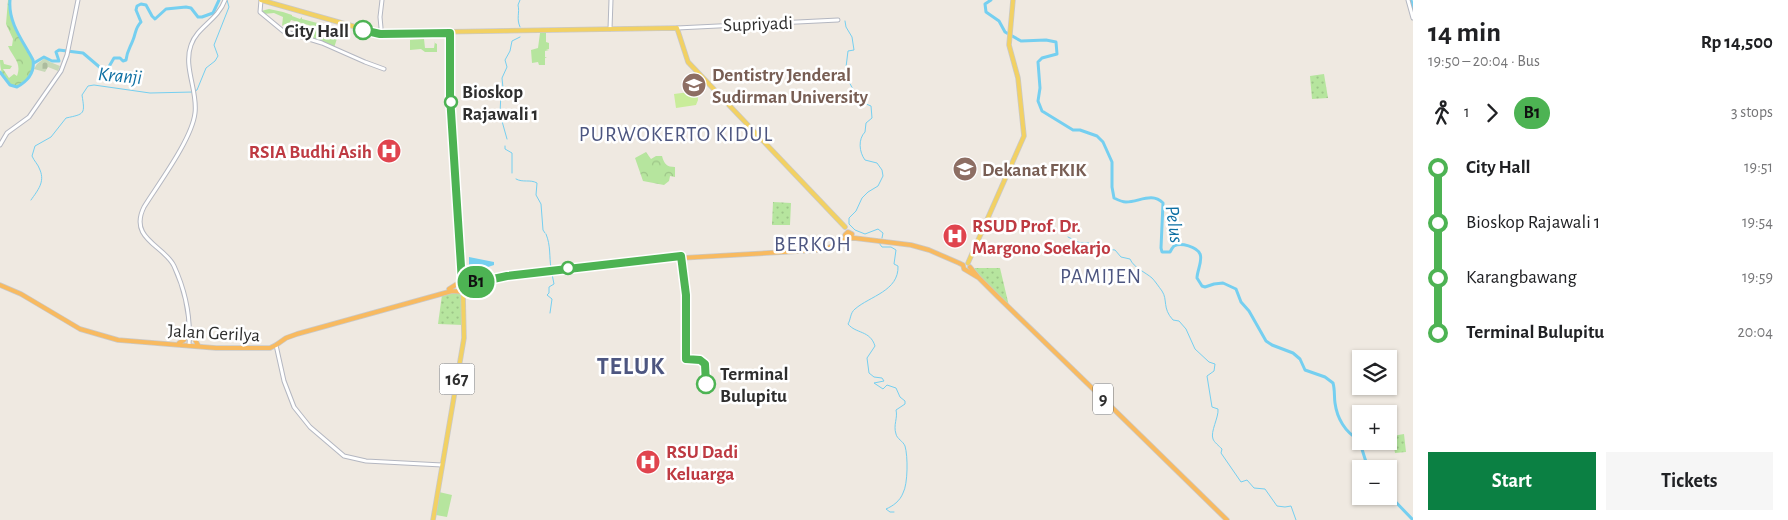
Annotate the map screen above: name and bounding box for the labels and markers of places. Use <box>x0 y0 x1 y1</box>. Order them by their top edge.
marker: City Hall <box>353 20 373 40</box>
place label: City Hall <box>284 22 349 41</box>
place label: Dentistry Jenderal Sudirman University <box>712 66 869 107</box>
school or university icon: Dentistry Jenderal Sudirman University <box>681 72 707 98</box>
place label: Bioskop Rajawali 1 <box>462 83 538 124</box>
marker: Bioskop Rajawali 1 <box>444 95 458 109</box>
hospital icon: RSIA Budhi Asih <box>376 138 402 164</box>
place label: RSIA Budhi Asih <box>249 143 372 162</box>
school or university icon: Dekanat FKIK <box>952 156 978 182</box>
place label: Dekanat FKIK <box>982 161 1087 180</box>
place label: RSUD Prof. Dr. Margono Soekarjo <box>972 217 1111 258</box>
hospital icon: RSUD Prof. Dr. Margono Soekarjo <box>942 223 968 249</box>
unlabelled marker <box>561 261 575 275</box>
place label: Terminal Bulupitu <box>720 365 788 406</box>
marker: Terminal Bulupitu <box>696 374 716 394</box>
place label: RSU Dadi Keluarga <box>666 443 738 484</box>
hospital icon: RSU Dadi Keluarga <box>635 449 661 475</box>

